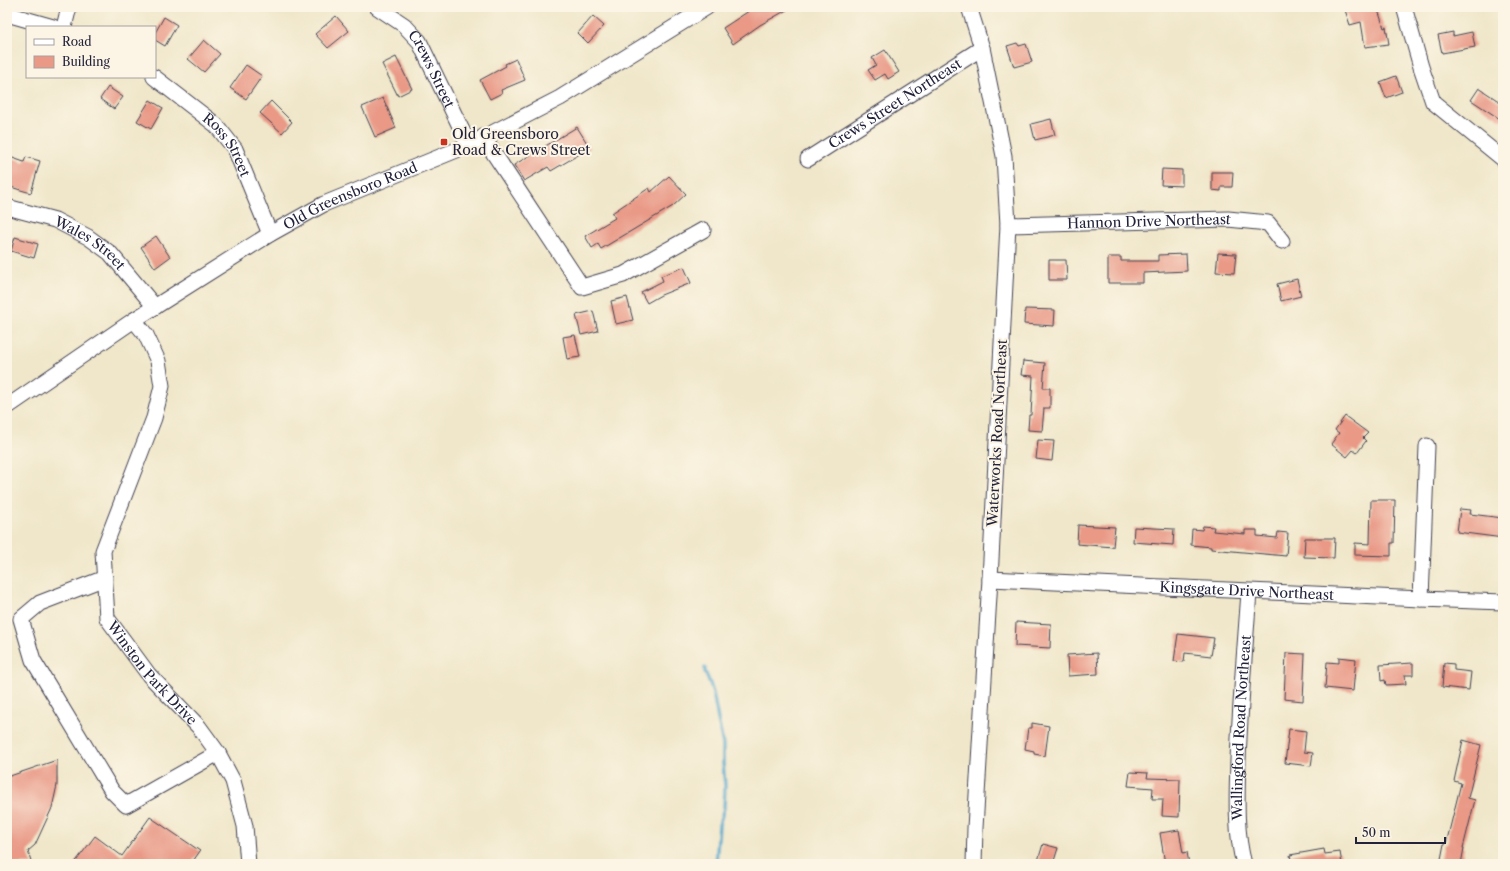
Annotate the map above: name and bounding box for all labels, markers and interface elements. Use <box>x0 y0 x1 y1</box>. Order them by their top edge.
legend <box>26 26 156 78</box>
street label: Crews Street <box>404 26 459 111</box>
text: Road <box>62 34 92 49</box>
text: Building <box>62 54 110 69</box>
street label: Crews Street Northeast <box>825 54 965 153</box>
street label: Ross Street <box>199 109 254 179</box>
place label: Old Greensboro Road & Crews Street <box>452 125 590 159</box>
marker: Old Greensboro Road & Crews Street <box>439 137 449 147</box>
street label: Old Greensboro Road <box>280 158 420 234</box>
street label: Hannon Drive Northeast <box>1067 210 1232 232</box>
street label: Wales Street <box>51 212 129 274</box>
street label: Waterworks Road Northeast <box>983 339 1011 528</box>
street label: Kingsgate Drive Northeast <box>1159 578 1334 604</box>
street label: Winston Park Drive <box>103 617 201 729</box>
street label: Wallingford Road Northeast <box>1228 634 1255 822</box>
scale bar <box>1356 819 1445 845</box>
text: 50 m <box>1362 825 1391 840</box>

